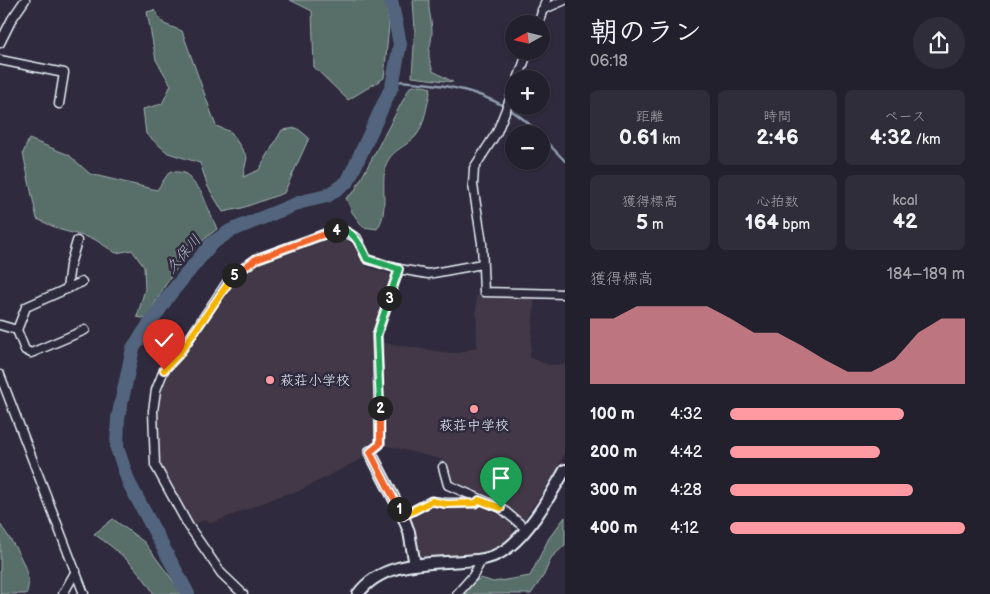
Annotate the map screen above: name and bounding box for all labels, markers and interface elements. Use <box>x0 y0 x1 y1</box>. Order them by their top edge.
north arrow <box>505 15 550 60</box>
map controls <box>505 15 550 170</box>
text: 朝のラン <box>590 16 702 49</box>
button: share <box>913 17 965 69</box>
text: 06:18 <box>590 52 628 71</box>
button: + <box>505 70 550 115</box>
text: 距離 <box>636 108 664 125</box>
text: 時間 <box>763 108 791 125</box>
text: ペース <box>885 108 926 125</box>
button: − <box>505 125 550 170</box>
text: 0.61 <box>619 125 658 150</box>
text: 2:46 <box>756 125 799 150</box>
text: 4:32 <box>870 125 912 150</box>
text: km <box>658 131 681 148</box>
text: /km <box>912 131 941 148</box>
text: kcal <box>893 192 918 209</box>
text: 獲得標高 <box>622 193 678 210</box>
text: 心拍数 <box>756 193 798 210</box>
text: 42 <box>893 209 918 234</box>
text: 5 <box>636 210 648 235</box>
text: 164 <box>745 210 779 235</box>
text: m <box>648 216 664 233</box>
text: bpm <box>779 216 810 233</box>
pin: 4 <box>324 218 348 242</box>
text: 4 <box>332 222 341 239</box>
water label: 久保川 <box>161 231 205 278</box>
pin: 5 <box>222 262 246 288</box>
text: 184–189 m <box>887 265 965 284</box>
text: 5 <box>230 267 239 284</box>
text: 獲得標高 <box>590 270 654 289</box>
pin: 3 <box>376 286 402 310</box>
text: 3 <box>385 290 394 307</box>
pin <box>143 319 185 370</box>
icon: check <box>150 326 178 354</box>
place label: 萩荘小学校 <box>280 372 350 389</box>
marker: 萩荘小学校 <box>264 374 276 386</box>
pin: 2 <box>368 396 392 420</box>
text: 2 <box>376 400 385 417</box>
marker: 萩荘中学校 <box>468 403 480 415</box>
text: 100 m <box>590 405 635 424</box>
text: 4:32 <box>670 405 702 424</box>
place label: 萩荘中学校 <box>439 417 509 434</box>
text: 200 m <box>590 443 637 462</box>
text: 4:42 <box>670 443 702 462</box>
pin <box>480 457 522 508</box>
icon: arrive <box>487 464 515 492</box>
text: 300 m <box>590 481 637 500</box>
text: 4:28 <box>670 481 702 500</box>
pin: 1 <box>386 496 412 522</box>
text: 1 <box>397 501 402 518</box>
text: 400 m <box>590 519 637 538</box>
text: 4:12 <box>670 519 699 538</box>

